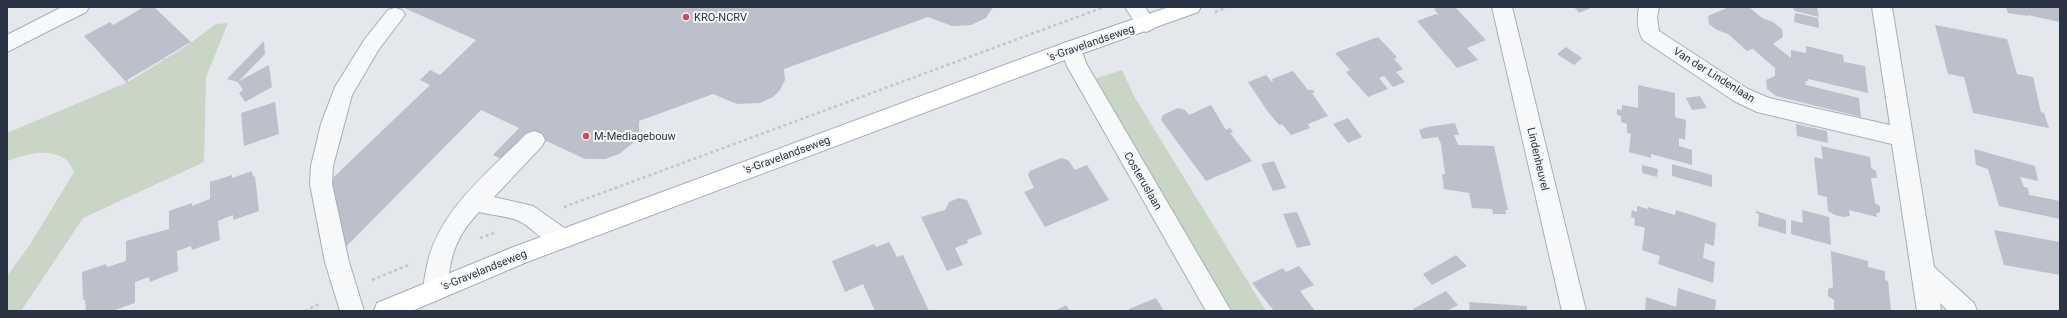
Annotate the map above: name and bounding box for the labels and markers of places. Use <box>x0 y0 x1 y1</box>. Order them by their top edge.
place label: KRO-NCRV <box>694 11 747 24</box>
marker: KRO-NCRV <box>681 12 691 22</box>
place label: M-Mediagebouw <box>594 130 676 143</box>
marker: M-Mediagebouw <box>581 131 591 141</box>

